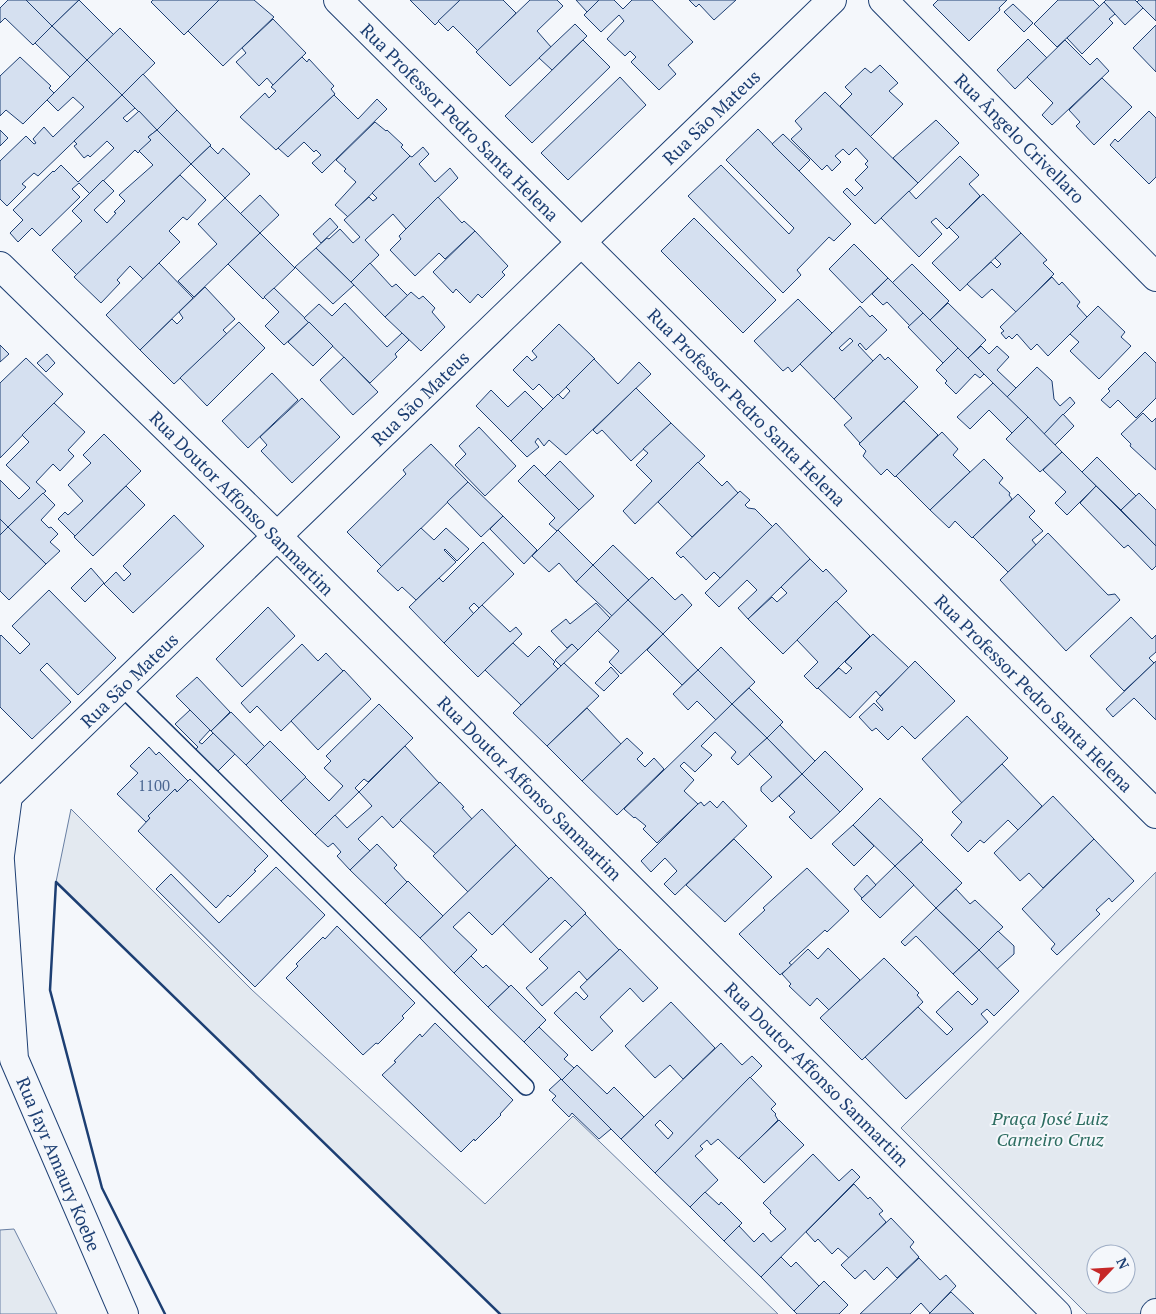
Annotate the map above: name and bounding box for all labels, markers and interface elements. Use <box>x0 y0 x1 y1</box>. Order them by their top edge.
street label: Rua Professor Pedro Santa Helena <box>356 18 564 226</box>
street label: Rua São Mateus <box>657 64 765 170</box>
street label: Rua Ângelo Crivellaro <box>950 68 1090 208</box>
street label: Rua Professor Pedro Santa Helena <box>643 303 851 511</box>
street label: Rua São Mateus <box>366 345 474 451</box>
street label: Rua Doutor Affonso Sanmartim <box>145 406 340 601</box>
street label: Rua Professor Pedro Santa Helena <box>930 589 1138 797</box>
street label: Rua São Mateus <box>75 627 183 733</box>
street label: Rua Doutor Affonso Sanmartim <box>433 691 628 886</box>
house number: 1100 <box>138 775 170 795</box>
street label: Rua Doutor Affonso Sanmartim <box>720 977 915 1172</box>
street label: Rua Jayr Amaury Koebe <box>11 1073 107 1255</box>
park label: Praça José Luiz Carneiro Cruz <box>991 1106 1109 1151</box>
north arrow <box>1086 1244 1136 1294</box>
text: N <box>1112 1254 1134 1272</box>

